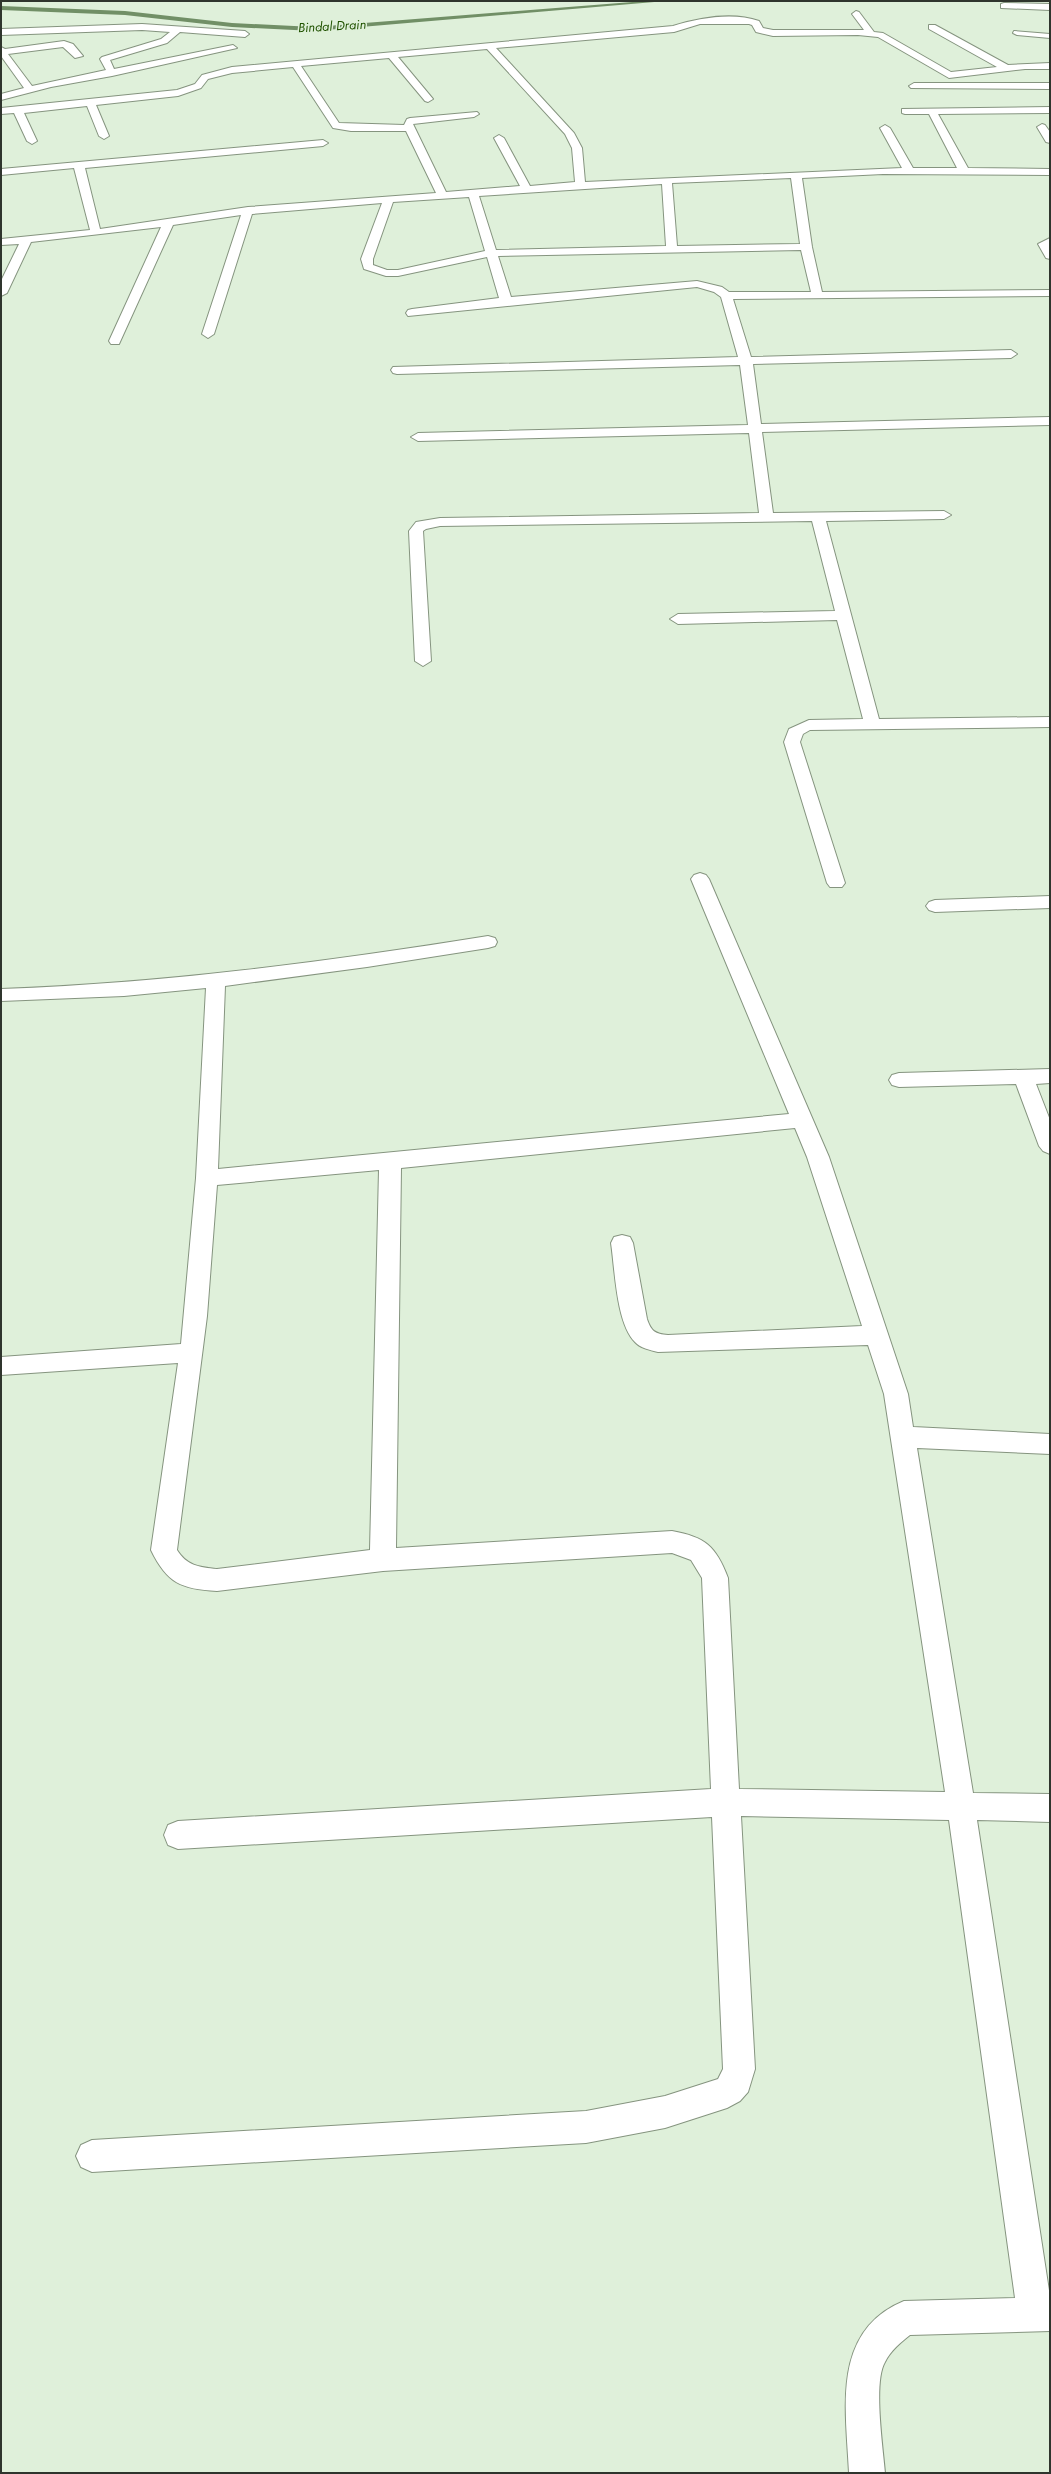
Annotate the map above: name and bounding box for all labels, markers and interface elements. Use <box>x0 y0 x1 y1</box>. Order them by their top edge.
water label: Bindal Drain <box>297 15 367 37</box>

